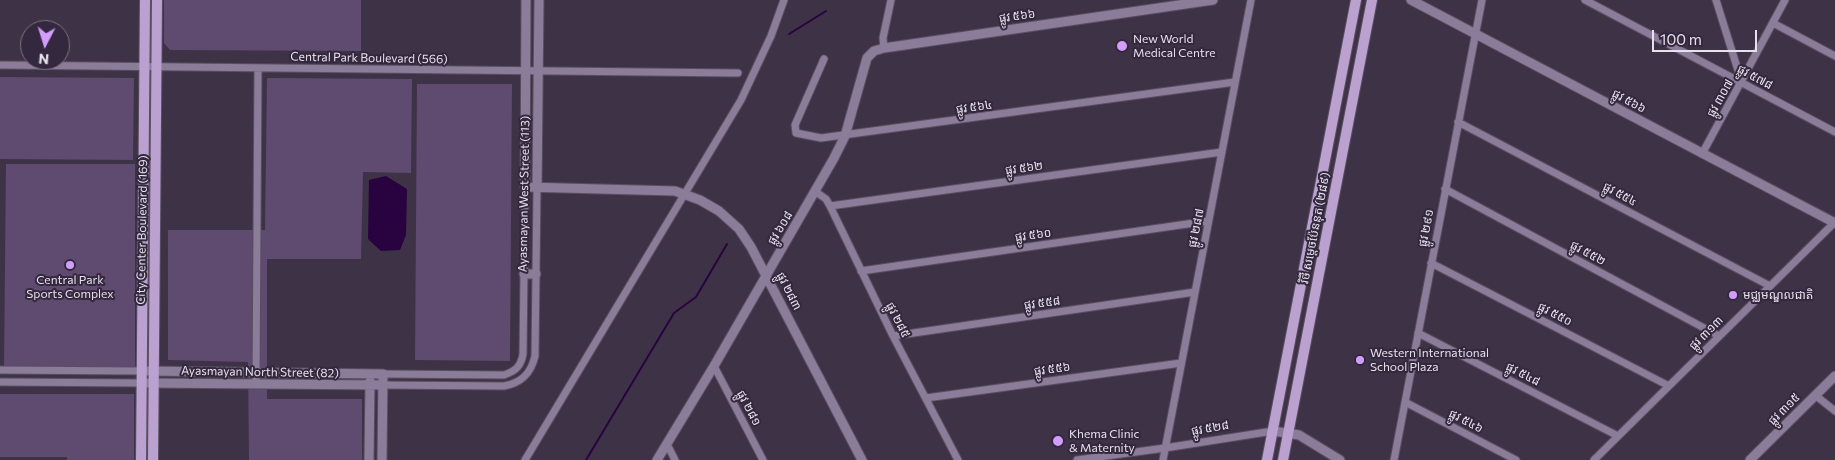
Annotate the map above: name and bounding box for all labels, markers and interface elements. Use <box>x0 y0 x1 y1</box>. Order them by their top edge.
street label: ផ្លូវ ៥៦៦ <box>998 6 1036 26</box>
north arrow <box>20 20 70 70</box>
scale bar <box>1655 20 1760 52</box>
text: 100 m <box>1660 30 1702 48</box>
place label: New World Medical Centre <box>1133 32 1216 60</box>
marker: New World Medical Centre <box>1115 39 1129 53</box>
street label: Central Park Boulevard (566) <box>290 49 448 67</box>
text: N <box>38 51 50 68</box>
street label: ផ្លូវ ៥៧៨ <box>1735 62 1775 92</box>
street label: ផ្លូវ ៣០៧ <box>1704 77 1736 119</box>
street label: ផ្លូវ ៥៦៦ <box>1609 86 1649 116</box>
street label: ផ្លូវ ៥៦៤ <box>955 97 993 117</box>
street label: Ayasmayan West Street (113) <box>515 116 533 272</box>
street label: City Center Boulevard (169) <box>133 155 151 305</box>
street label: ផ្លូវ ៥៦២ <box>1004 158 1044 178</box>
street label: វិថី សម្តេចប៉ែននុត (២៨៩) <box>1297 171 1333 285</box>
street label: ផ្លូវ ៥៥៤ <box>1600 179 1640 209</box>
street label: ផ្លូវ ២៨៧ <box>1185 207 1207 249</box>
street label: ផ្លូវ ២៩១ <box>1415 208 1437 248</box>
street label: ផ្លូវ ៦០៨ <box>764 209 796 247</box>
street label: ផ្លូវ ៥៦០ <box>1014 225 1052 245</box>
street label: ផ្លូវ ៥៥២ <box>1568 238 1608 268</box>
marker: Central Park Sports Complex <box>64 259 76 271</box>
street label: ផ្លូវ ២៨៣ <box>773 270 805 312</box>
place label: Central Park Sports Complex <box>26 273 114 301</box>
place label: មជ្ឈមណ្ឌលជាតិ <box>1743 288 1813 302</box>
marker: មជ្ឈមណ្ឌលជាតិ <box>1727 289 1739 301</box>
street label: ផ្លូវ ៥៥៨ <box>1023 293 1061 313</box>
street label: ផ្លូវ ៥៥០ <box>1535 299 1575 329</box>
street label: ផ្លូវ ២៨៥ <box>883 300 913 340</box>
street label: ផ្លូវ ៣១៣ <box>1686 313 1726 353</box>
place label: Western International School Plaza <box>1370 346 1489 374</box>
marker: Western International School Plaza <box>1354 354 1366 366</box>
street label: ផ្លូវ ៥៥៦ <box>1033 359 1071 379</box>
street label: ផ្លូវ ៥៤៨ <box>1503 359 1543 389</box>
street label: Ayasmayan North Street (82) <box>181 363 339 381</box>
street label: ផ្លូវ ២៨១ <box>734 388 764 428</box>
street label: ផ្លូវ ៣១៥ <box>1765 390 1803 428</box>
street label: ផ្លូវ ៥៤៦ <box>1446 406 1486 436</box>
street label: ផ្លូវ ៥២៨ <box>1190 418 1230 438</box>
place label: Khema Clinic & Maternity <box>1069 427 1140 455</box>
marker: Khema Clinic & Maternity <box>1051 434 1065 448</box>

